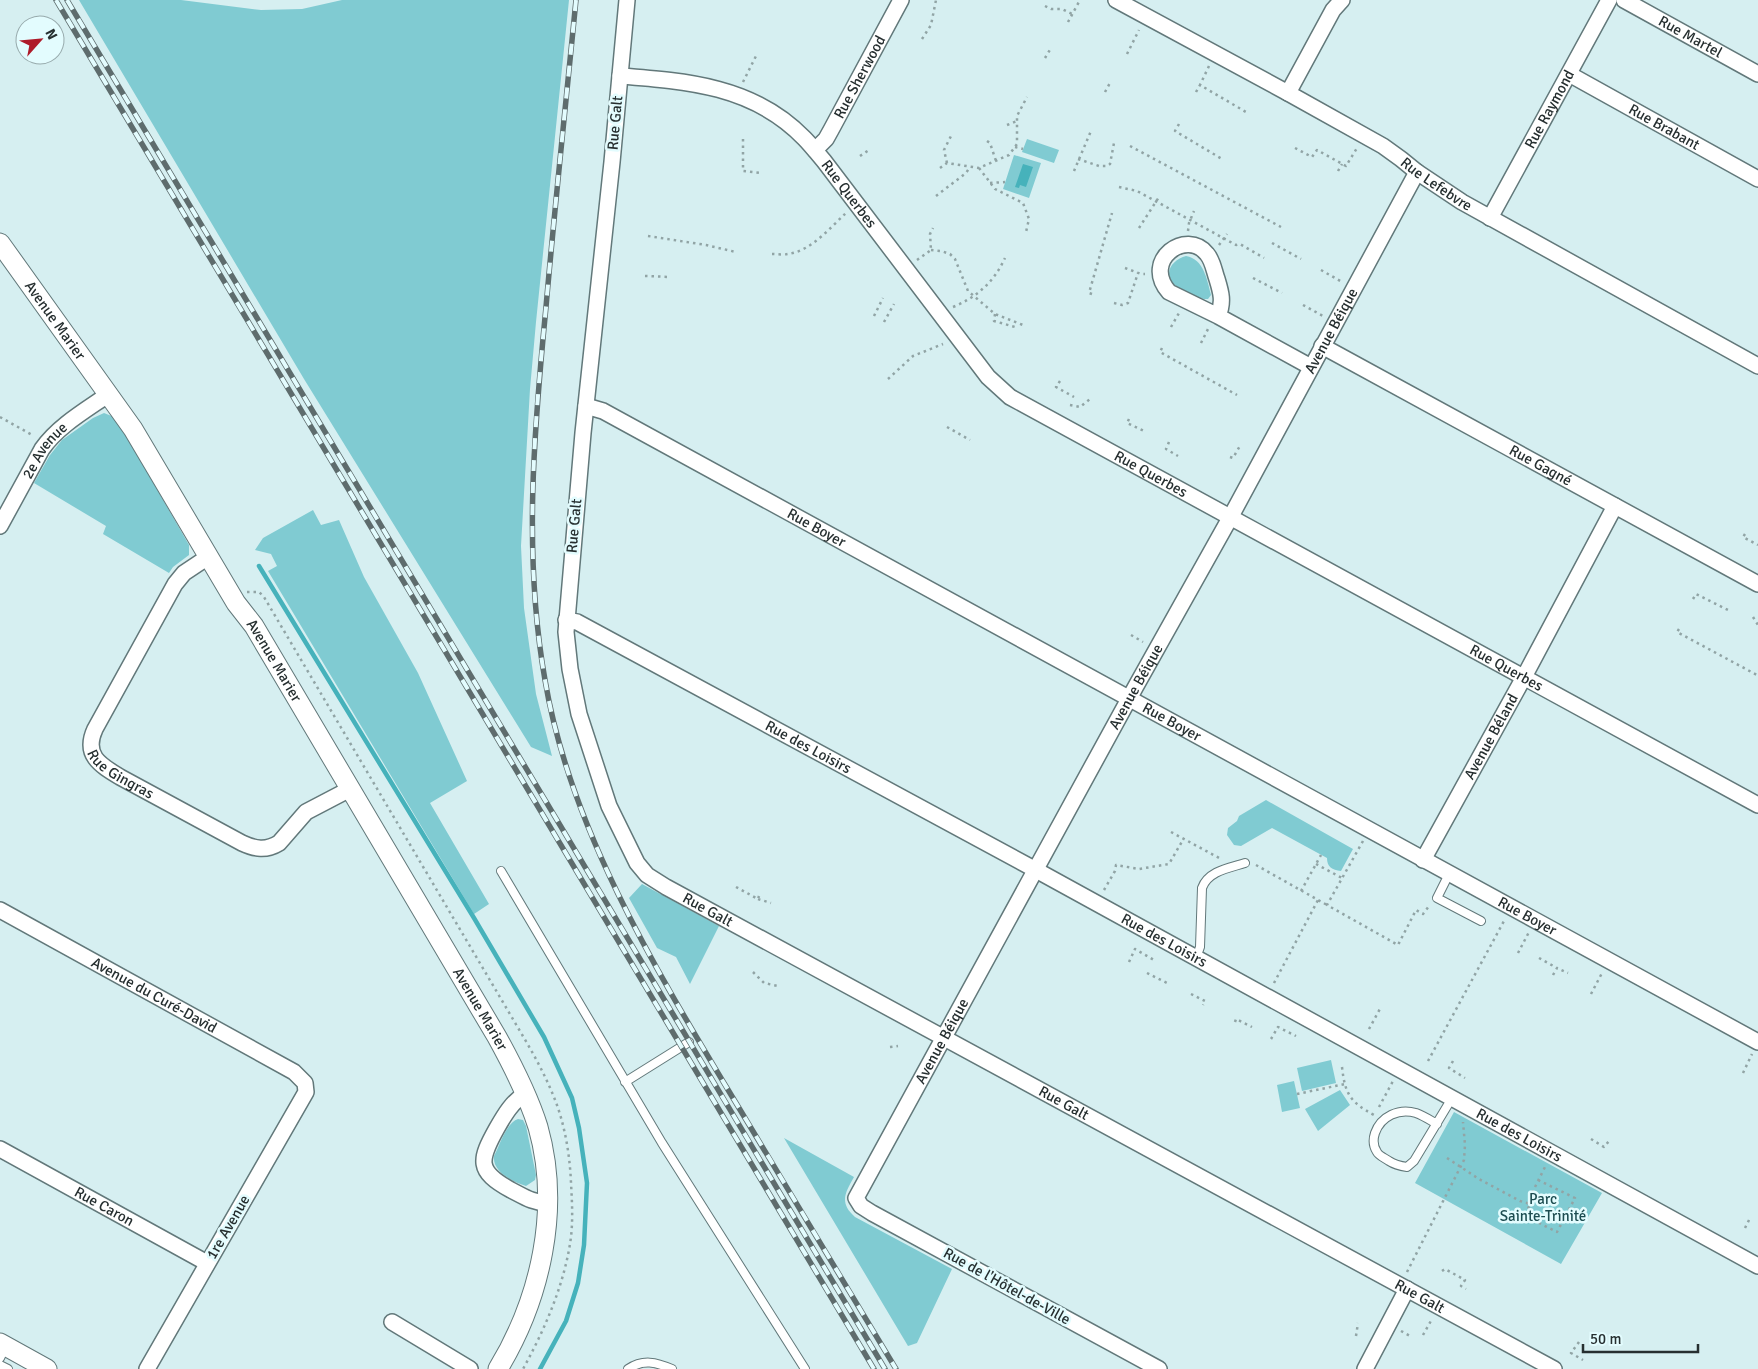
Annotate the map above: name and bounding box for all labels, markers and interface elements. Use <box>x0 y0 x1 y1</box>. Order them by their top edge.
street label: Rue Martel <box>1655 12 1726 62</box>
north arrow <box>15 15 65 65</box>
text: N <box>41 26 61 43</box>
street label: Rue Sherwood <box>830 32 889 122</box>
street label: Rue Raymond <box>1521 67 1578 152</box>
street label: Rue Galt <box>604 95 626 151</box>
street label: Rue Brabant <box>1626 100 1703 154</box>
street label: Rue Lefebvre <box>1397 153 1475 215</box>
street label: Rue Querbes <box>817 156 881 232</box>
street label: Avenue Marier <box>21 277 90 364</box>
street label: Avenue Béique <box>1301 285 1362 377</box>
street label: 2e Avenue <box>18 418 71 482</box>
street label: Rue Gagné <box>1506 441 1575 490</box>
street label: Rue Querbes <box>1111 447 1191 501</box>
street label: Rue Galt <box>563 498 585 554</box>
street label: Rue Boyer <box>784 504 849 551</box>
street label: Avenue Marier <box>243 615 306 705</box>
street label: Avenue Béique <box>1105 641 1167 732</box>
street label: Rue Querbes <box>1467 641 1547 695</box>
street label: Avenue Béland <box>1460 691 1522 783</box>
street label: Rue Boyer <box>1139 699 1205 745</box>
street label: Rue des Loisirs <box>762 716 855 778</box>
street label: Rue Gingras <box>83 746 157 803</box>
street label: Rue Galt <box>680 889 736 931</box>
street label: Rue Boyer <box>1495 893 1560 940</box>
street label: Rue des Loisirs <box>1118 909 1211 971</box>
street label: Avenue du Curé-David <box>88 953 220 1037</box>
street label: Avenue Marier <box>449 964 512 1054</box>
street label: Avenue Béique <box>911 995 972 1087</box>
street label: Rue Galt <box>1036 1082 1092 1124</box>
street label: Rue des Loisirs <box>1473 1104 1566 1166</box>
street label: Rue Caron <box>71 1183 137 1230</box>
park label: Parc Sainte-Trinité <box>1500 1190 1586 1225</box>
street label: 1re Avenue <box>202 1192 254 1262</box>
street label: Rue de l'Hôtel-de-Ville <box>940 1244 1074 1328</box>
street label: Rue Galt <box>1392 1275 1448 1317</box>
scale bar <box>1583 1322 1698 1354</box>
text: 50 m <box>1590 1330 1621 1348</box>

